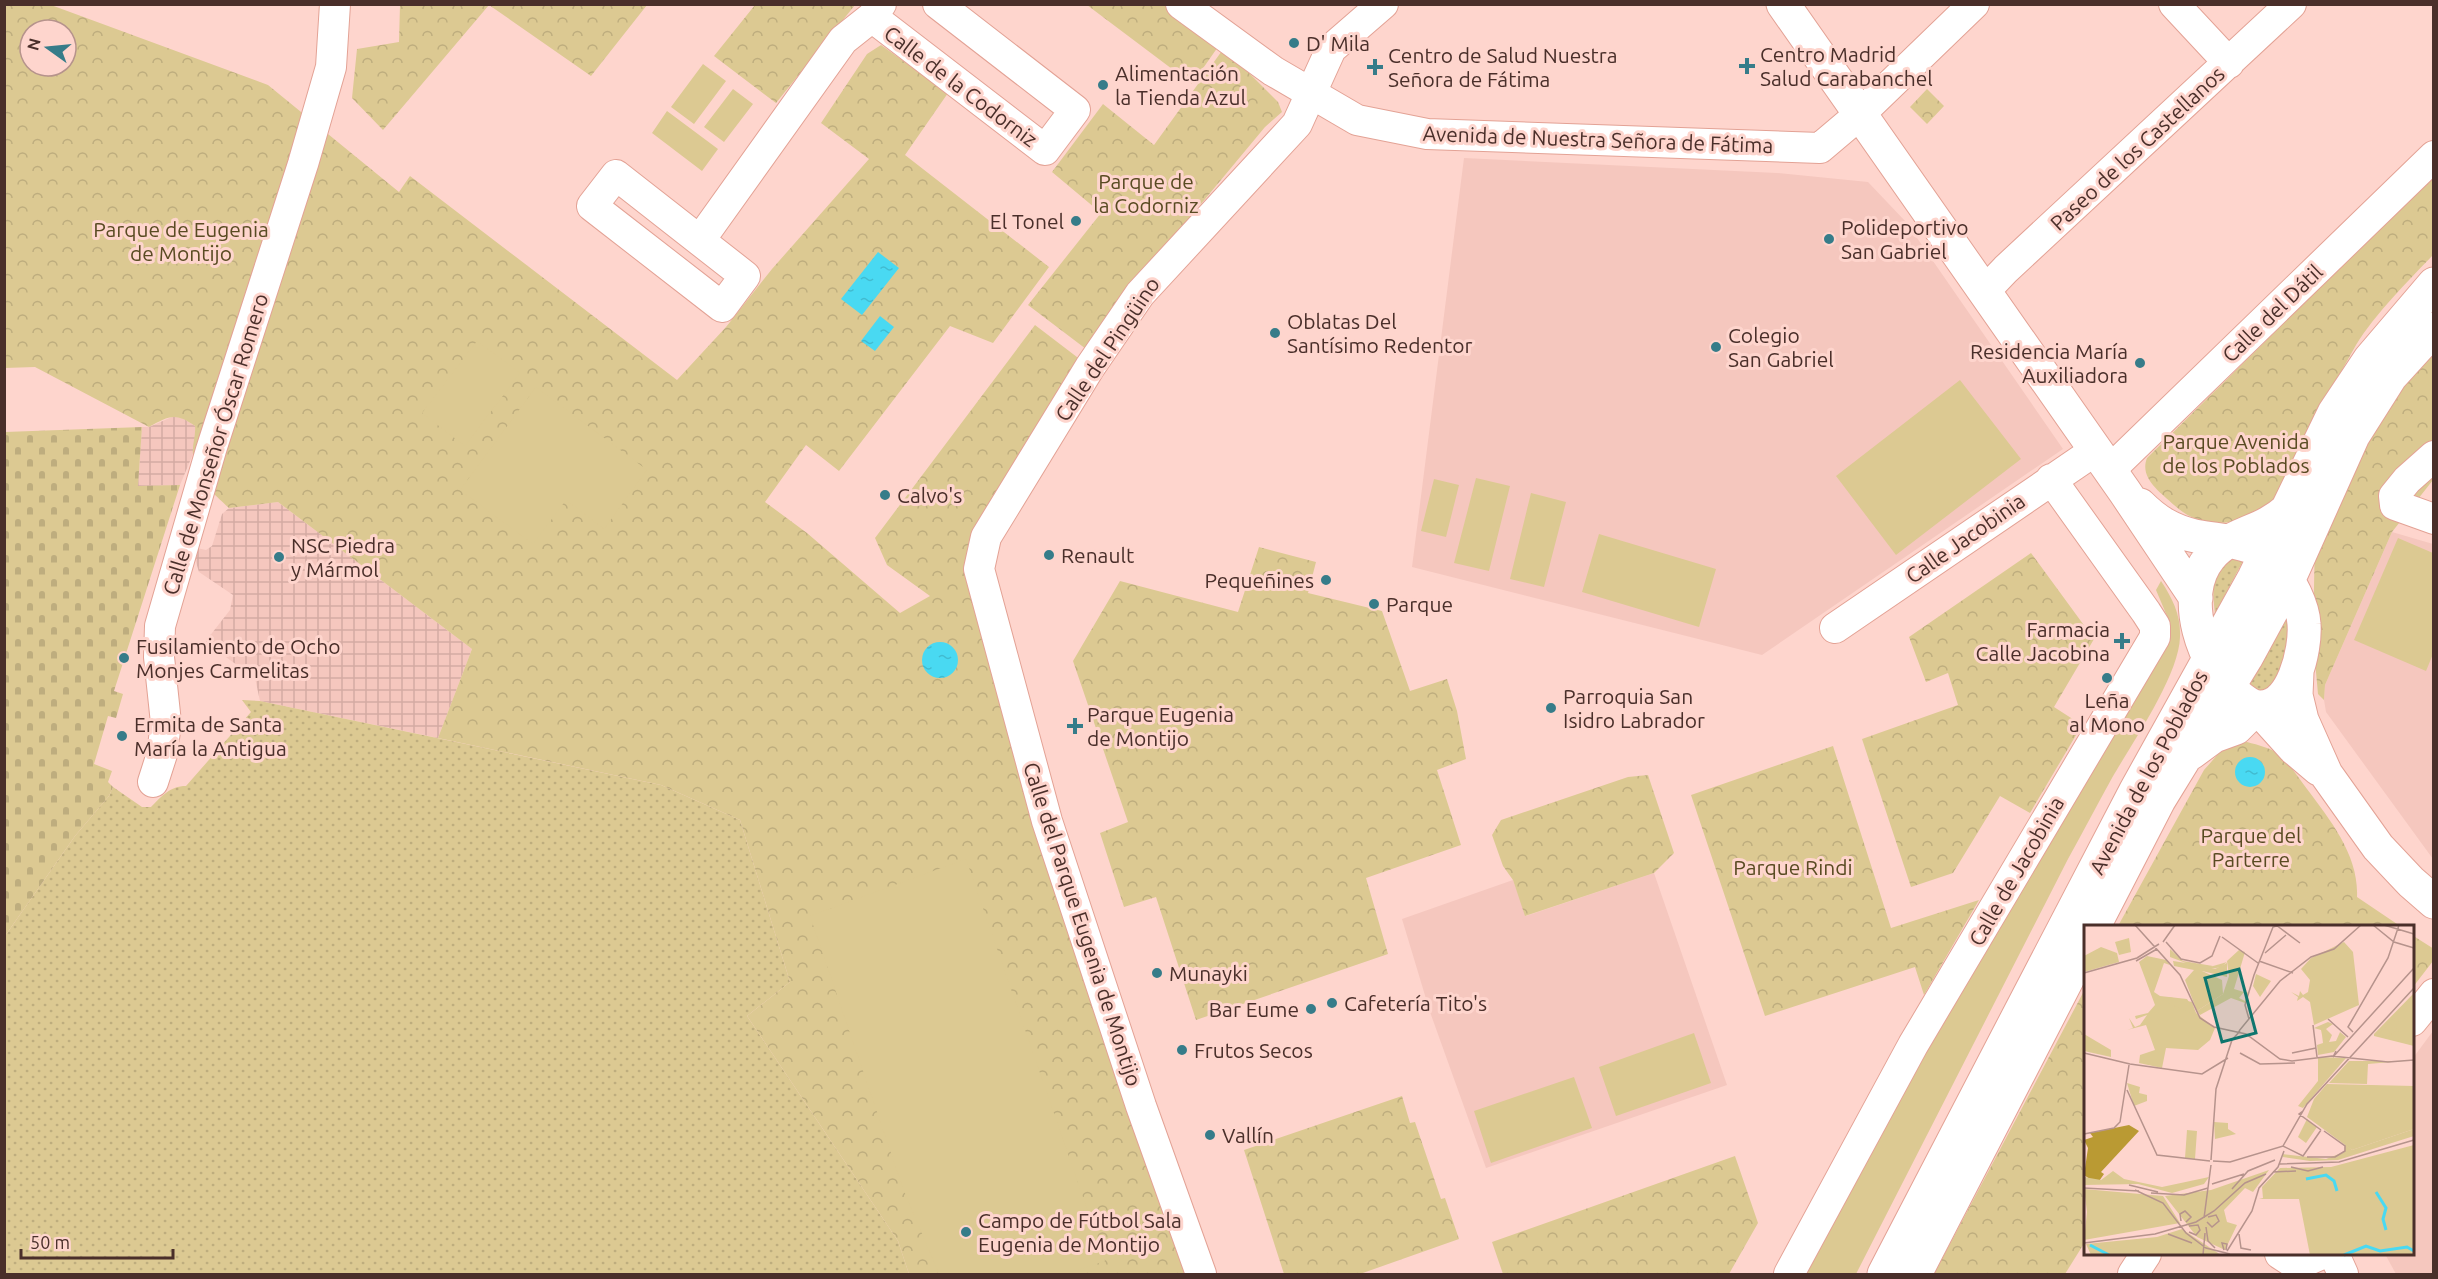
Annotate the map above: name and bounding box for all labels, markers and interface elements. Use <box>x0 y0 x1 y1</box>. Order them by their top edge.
north arrow <box>18 18 78 78</box>
street label: Calle de la Codorniz <box>880 21 1042 151</box>
place label: D' Mila <box>1306 31 1370 55</box>
text: N <box>23 36 44 52</box>
marker: D' Mila <box>1287 36 1301 50</box>
place label: Centro Madrid Salud Carabanchel <box>1760 42 1933 90</box>
place label: Centro de Salud Nuestra Señora de Fátima <box>1388 43 1618 91</box>
marker: Centro Madrid Salud Carabanchel <box>1738 57 1756 75</box>
marker: Centro de Salud Nuestra Señora de Fátima <box>1366 58 1384 76</box>
place label: Alimentación la Tienda Azul <box>1115 61 1246 109</box>
street label: Paseo de los Castellanos <box>2045 61 2229 235</box>
marker: Alimentación la Tienda Azul <box>1096 78 1110 92</box>
street label: Avenida de Nuestra Señora de Fátima <box>1422 121 1774 157</box>
park label: Parque de la Codorniz <box>1093 169 1199 217</box>
place label: El Tonel <box>990 209 1064 233</box>
marker: El Tonel <box>1069 214 1083 228</box>
place label: Polideportivo San Gabriel <box>1841 215 1968 263</box>
park label: Parque de Eugenia de Montijo <box>93 217 269 265</box>
marker: Polideportivo San Gabriel <box>1822 232 1836 246</box>
street label: Calle del Dátil <box>2217 259 2327 367</box>
street label: Calle del Pingüino <box>1050 272 1164 426</box>
street label: Calle de Monseñor Óscar Romero <box>158 290 272 598</box>
place label: Oblatas Del Santísimo Redentor <box>1287 309 1473 357</box>
place label: Colegio San Gabriel <box>1728 323 1834 371</box>
marker: Oblatas Del Santísimo Redentor <box>1268 326 1282 340</box>
place label: Residencia María Auxiliadora <box>1970 339 2128 387</box>
marker: Colegio San Gabriel <box>1709 340 1723 354</box>
marker: Residencia María Auxiliadora <box>2133 356 2147 370</box>
park label: Parque Avenida de los Poblados <box>2162 429 2310 477</box>
place label: Calvo's <box>897 483 962 507</box>
marker: Calvo's <box>878 488 892 502</box>
street label: Calle Jacobinia <box>1901 488 2029 588</box>
place label: NSC Piedra y Mármol <box>291 533 395 581</box>
place label: Renault <box>1061 543 1134 567</box>
marker: Renault <box>1042 548 1056 562</box>
marker: NSC Piedra y Mármol <box>272 550 286 564</box>
place label: Pequeñines <box>1205 568 1314 592</box>
marker: Pequeñines <box>1319 573 1333 587</box>
place label: Parque <box>1386 592 1453 616</box>
marker: Parque <box>1367 597 1381 611</box>
place label: Farmacia Calle Jacobina <box>1976 617 2110 665</box>
place label: Fusilamiento de Ocho Monjes Carmelitas <box>136 634 340 682</box>
marker: Farmacia Calle Jacobina <box>2115 634 2129 648</box>
marker: Fusilamiento de Ocho Monjes Carmelitas <box>117 651 131 665</box>
street label: Avenida de los Poblados <box>2084 666 2212 878</box>
marker: Leña al Mono <box>2100 671 2114 685</box>
place label: Parroquia San Isidro Labrador <box>1563 684 1705 732</box>
place label: Leña al Mono <box>2069 688 2145 736</box>
marker: Parroquia San Isidro Labrador <box>1544 701 1558 715</box>
place label: Parque Eugenia de Montijo <box>1087 702 1234 750</box>
place label: Ermita de Santa María la Antigua <box>134 712 287 760</box>
marker: Parque Eugenia de Montijo <box>1068 719 1082 733</box>
marker: Ermita de Santa María la Antigua <box>115 729 129 743</box>
street label: Calle del Parque Eugenia de Montijo <box>1019 759 1147 1089</box>
street label: Calle de Jacobinia <box>1964 792 2068 950</box>
park label: Parque del Parterre <box>2200 823 2302 871</box>
park label: Parque Rindi <box>1733 855 1853 879</box>
inset map <box>2084 925 2414 1255</box>
place label: Munayki <box>1169 961 1248 985</box>
marker: Munayki <box>1150 966 1164 980</box>
place label: Cafetería Tito's <box>1344 991 1487 1015</box>
marker: Cafetería Tito's <box>1325 996 1339 1010</box>
place label: Bar Eume <box>1209 997 1299 1021</box>
marker: Bar Eume <box>1304 1002 1318 1016</box>
place label: Frutos Secos <box>1194 1038 1313 1062</box>
marker: Frutos Secos <box>1175 1043 1189 1057</box>
place label: Vallín <box>1222 1123 1274 1147</box>
marker: Vallín <box>1203 1128 1217 1142</box>
place label: Campo de Fútbol Sala Eugenia de Montijo <box>978 1208 1182 1256</box>
scale bar <box>21 1222 172 1260</box>
marker: Campo de Fútbol Sala Eugenia de Montijo <box>959 1225 973 1239</box>
text: 50 m <box>30 1232 70 1252</box>

